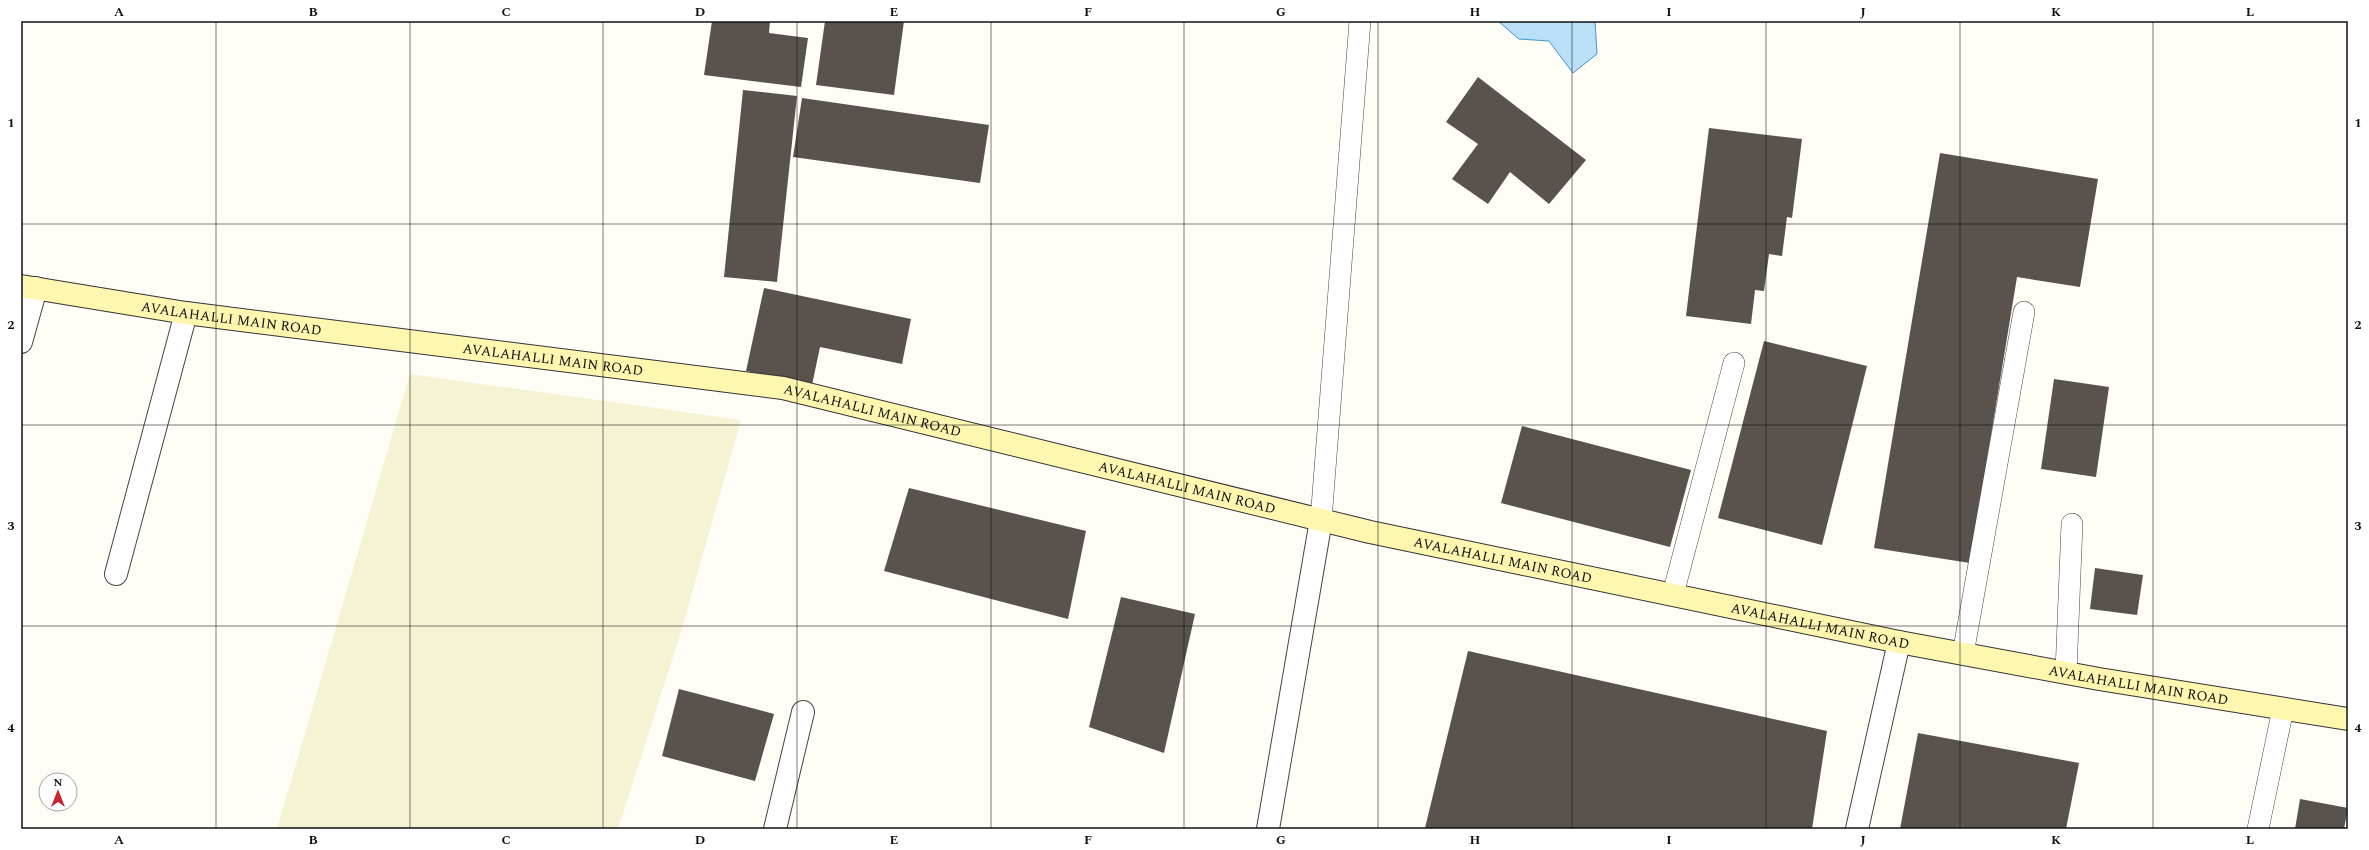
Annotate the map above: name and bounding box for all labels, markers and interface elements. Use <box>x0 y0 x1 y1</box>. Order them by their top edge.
text: A <box>114 2 124 22</box>
text: B <box>308 2 318 22</box>
text: C <box>501 2 511 22</box>
text: D <box>695 2 705 22</box>
text: E <box>890 2 899 22</box>
text: F <box>1084 2 1092 22</box>
text: G <box>1276 2 1286 22</box>
text: H <box>1470 2 1481 22</box>
text: I <box>1666 2 1672 22</box>
text: J <box>1860 2 1866 22</box>
text: K <box>2051 2 2061 22</box>
text: L <box>2246 2 2254 22</box>
text: 1 <box>7 113 15 133</box>
text: 1 <box>2354 113 2362 133</box>
street label: AVALAHALLI MAIN ROAD <box>140 295 323 340</box>
text: 2 <box>7 315 15 335</box>
text: 2 <box>2354 315 2362 335</box>
street label: AVALAHALLI MAIN ROAD <box>461 337 645 381</box>
street label: AVALAHALLI MAIN ROAD <box>782 378 963 442</box>
street label: AVALAHALLI MAIN ROAD <box>1096 455 1278 519</box>
text: 3 <box>7 516 15 536</box>
text: 3 <box>2354 516 2362 536</box>
street label: AVALAHALLI MAIN ROAD <box>1412 531 1594 588</box>
street label: AVALAHALLI MAIN ROAD <box>1729 597 1911 654</box>
street label: AVALAHALLI MAIN ROAD <box>2047 659 2230 710</box>
text: 4 <box>7 718 15 738</box>
text: 4 <box>2354 718 2362 738</box>
north arrow <box>38 772 78 812</box>
text: N <box>54 774 63 791</box>
text: A <box>114 830 124 850</box>
text: B <box>308 830 318 850</box>
text: C <box>501 830 511 850</box>
text: D <box>695 830 705 850</box>
text: E <box>890 830 899 850</box>
text: F <box>1084 830 1092 850</box>
text: G <box>1276 830 1286 850</box>
text: H <box>1470 830 1481 850</box>
text: I <box>1666 830 1672 850</box>
text: J <box>1860 830 1866 850</box>
text: K <box>2051 830 2061 850</box>
text: L <box>2246 830 2254 850</box>

